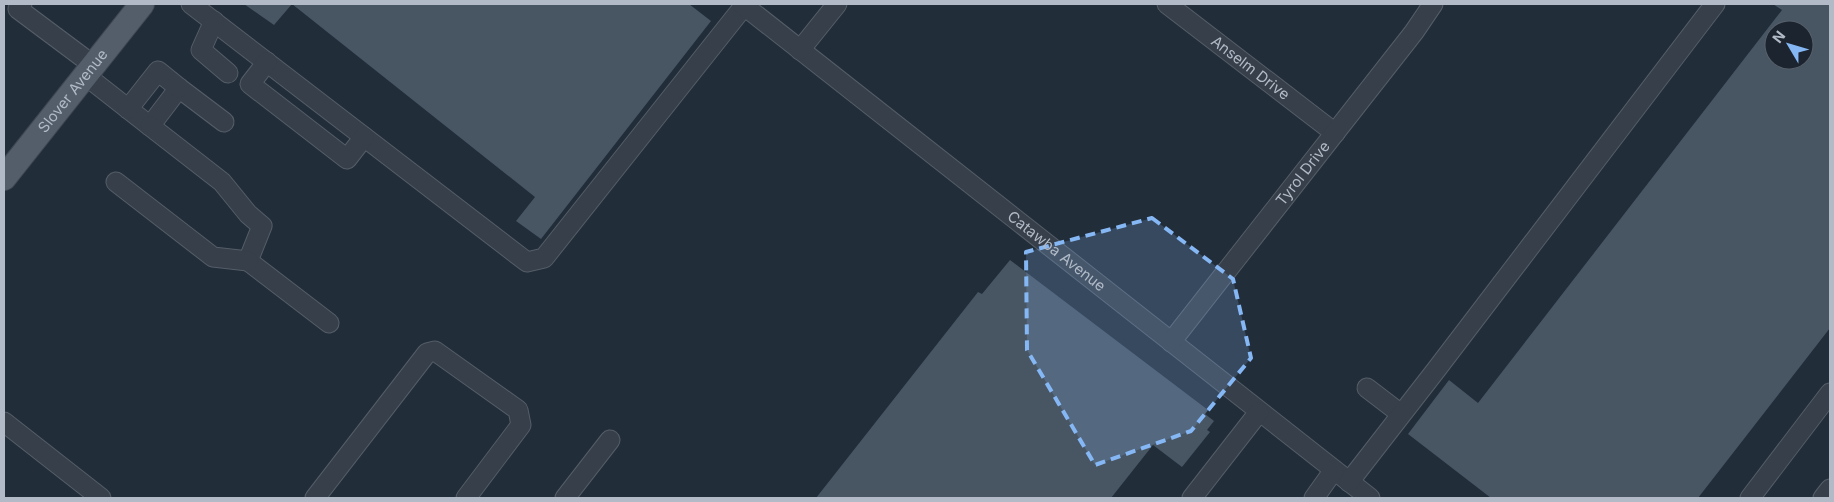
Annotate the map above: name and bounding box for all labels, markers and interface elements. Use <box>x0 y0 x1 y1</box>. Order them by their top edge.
north arrow <box>1764 20 1814 70</box>
text: N <box>1768 27 1788 46</box>
street label: Anselm Drive <box>1207 31 1294 104</box>
street label: Slover Avenue <box>34 45 112 136</box>
street label: Tyrol Drive <box>1271 137 1334 209</box>
street label: Catawba Avenue <box>1004 206 1110 295</box>

